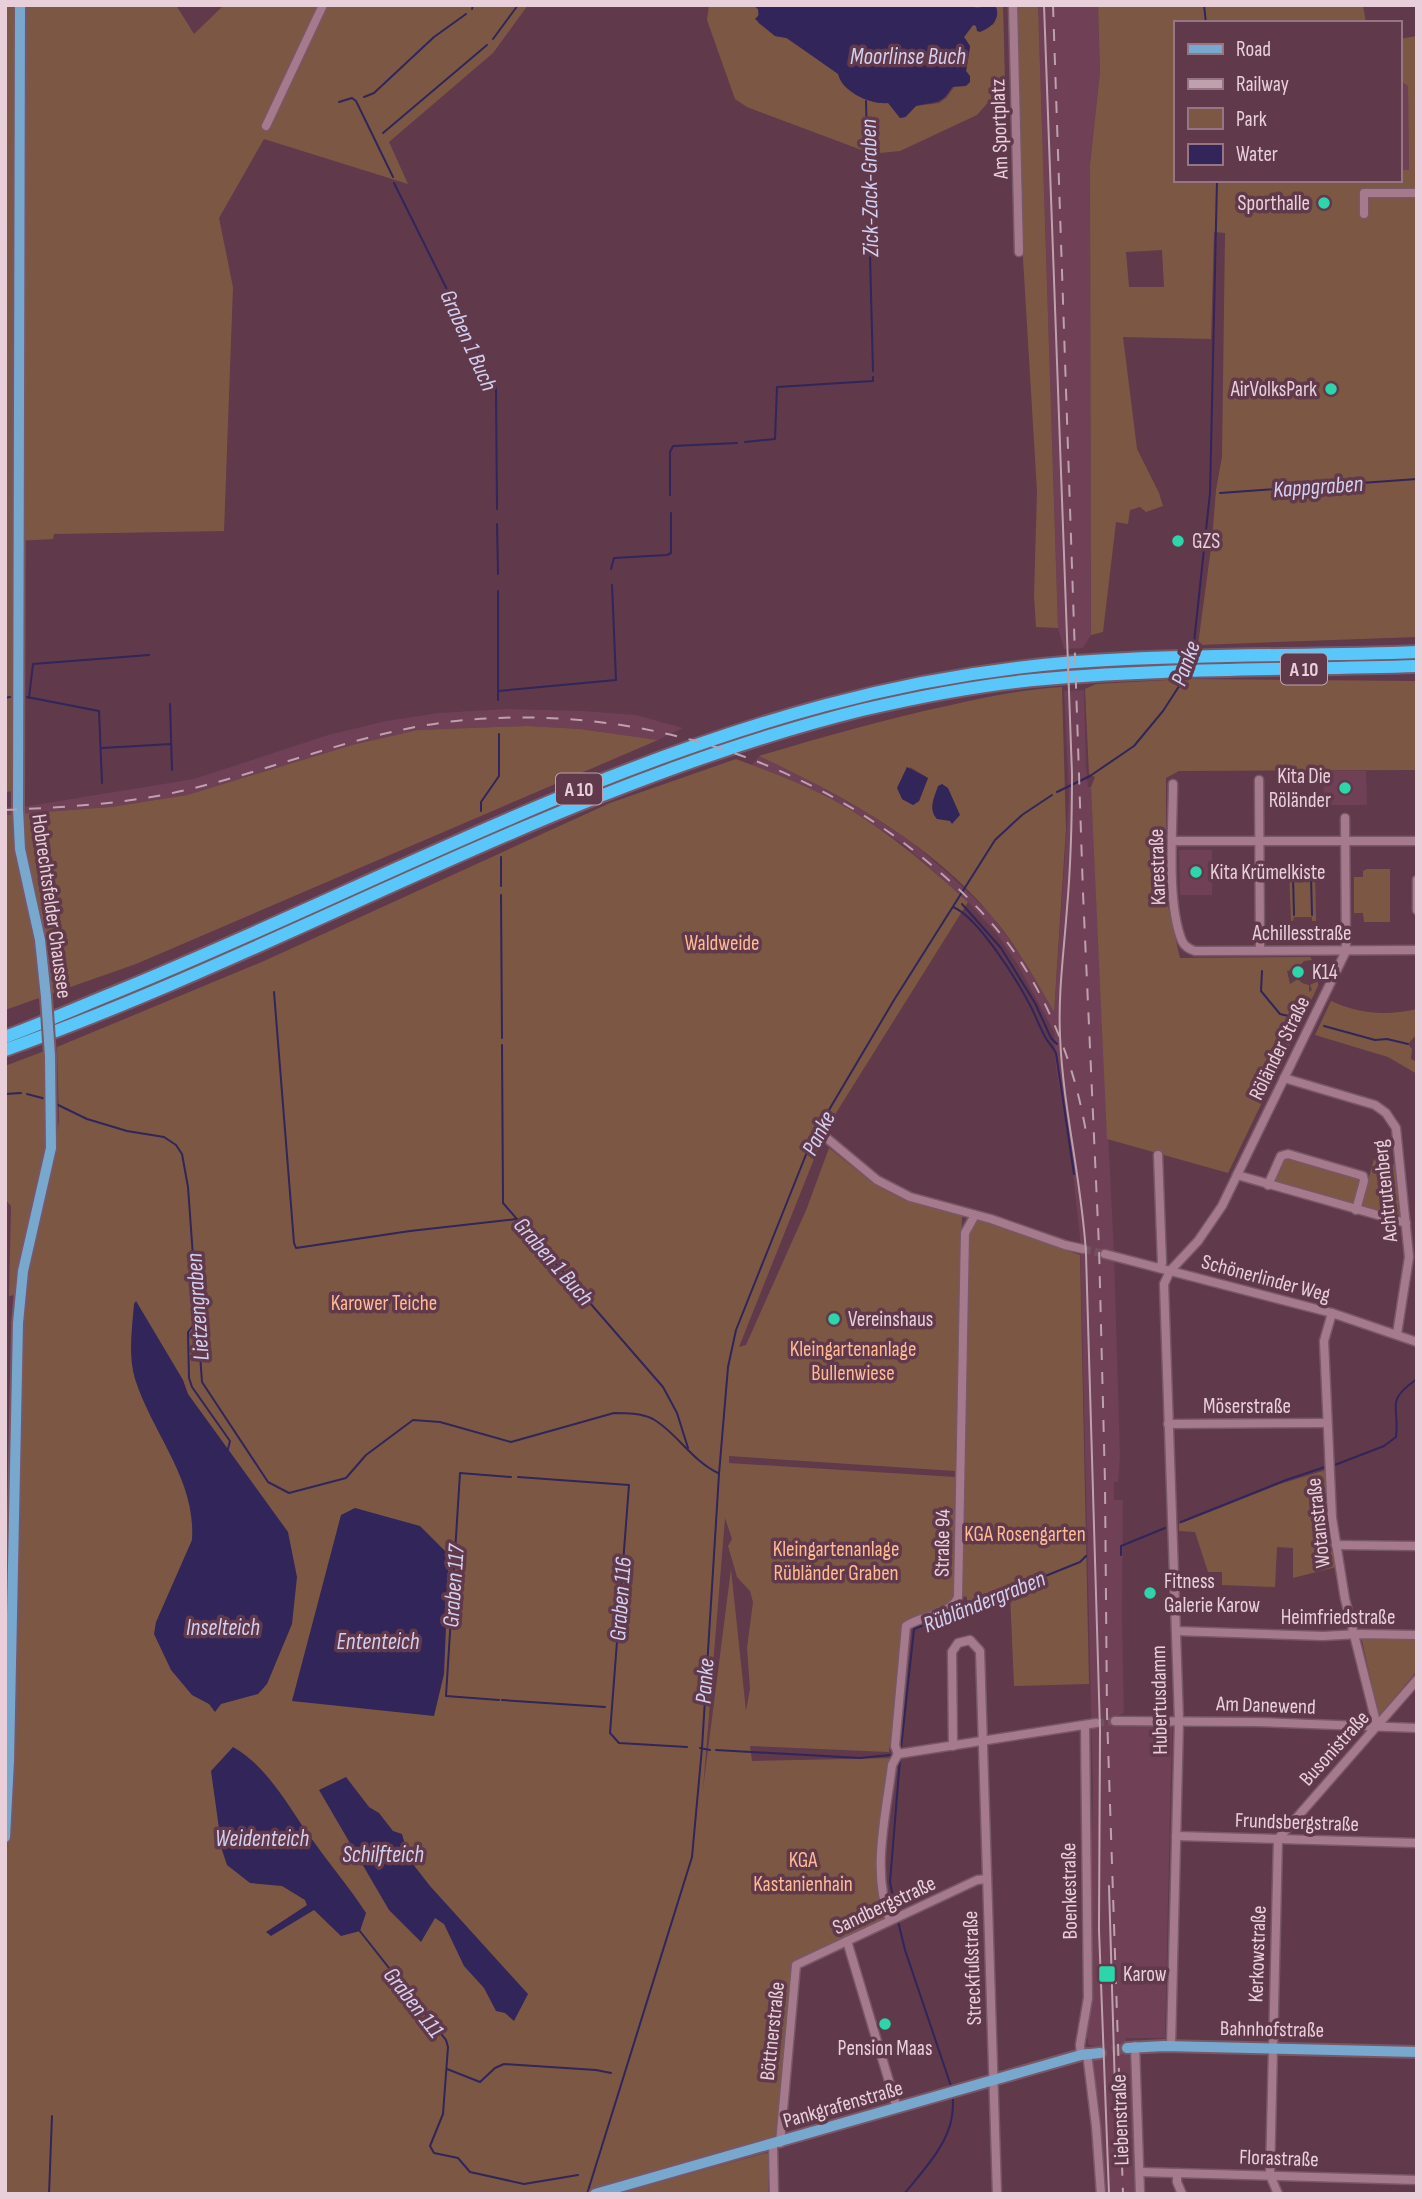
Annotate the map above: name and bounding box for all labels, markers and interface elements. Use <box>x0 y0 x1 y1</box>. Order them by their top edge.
legend <box>1174 21 1401 182</box>
text: Road <box>1236 37 1271 62</box>
water label: Moorlinse Buch <box>850 43 966 71</box>
text: Railway <box>1236 72 1289 97</box>
street label: Am Sportplatz <box>985 78 1014 180</box>
text: Park <box>1236 107 1267 132</box>
water label: Zick-Zack-Graben <box>855 118 885 258</box>
text: Water <box>1236 142 1278 167</box>
place label: Sporthalle <box>1238 191 1310 216</box>
marker: Sporthalle <box>1316 195 1332 211</box>
water label: Graben 1 Buch <box>433 285 503 396</box>
place label: AirVolksPark <box>1230 377 1317 402</box>
marker: AirVolksPark <box>1323 381 1339 397</box>
water label: Kappgraben <box>1272 470 1364 504</box>
place label: GZS <box>1192 529 1220 554</box>
marker: GZS <box>1170 533 1186 549</box>
water label: Panke <box>1165 637 1207 690</box>
road number: A 10 <box>1281 654 1327 684</box>
place label: Kita Die Röländer <box>1269 764 1331 813</box>
road number: A 10 <box>556 774 602 804</box>
marker: Kita Die Röländer <box>1337 780 1353 796</box>
street label: Hobrechtsfelder Chaussee <box>26 812 77 1000</box>
street label: Karestraße <box>1144 828 1171 906</box>
place label: Kita Krümelkiste <box>1210 860 1325 885</box>
marker: Kita Krümelkiste <box>1188 864 1204 880</box>
street label: Achillesstraße <box>1251 921 1352 946</box>
park label: Waldweide <box>684 931 760 956</box>
place label: K14 <box>1312 960 1338 985</box>
marker: K14 <box>1290 964 1306 980</box>
street label: Röländer Straße <box>1244 992 1315 1104</box>
water label: Panke <box>796 1107 842 1160</box>
street label: Achtrutenberg <box>1368 1139 1403 1244</box>
water label: Graben 1 Buch <box>507 1212 599 1312</box>
street label: Schönerlinder Weg <box>1199 1249 1333 1308</box>
water label: Lietzengraben <box>180 1252 216 1362</box>
park label: Karower Teiche <box>331 1291 437 1316</box>
place label: Vereinshaus <box>848 1307 933 1332</box>
marker: Vereinshaus <box>826 1311 842 1327</box>
park label: Kleingartenanlage Bullenwiese <box>790 1337 916 1386</box>
street label: Möserstraße <box>1203 1394 1291 1419</box>
street label: Wotanstraße <box>1301 1477 1336 1569</box>
street label: Straße 94 <box>929 1509 956 1577</box>
park label: KGA Rosengarten <box>964 1522 1086 1547</box>
park label: Kleingartenanlage Rübländer Graben <box>773 1537 899 1586</box>
water label: Graben 117 <box>437 1542 471 1628</box>
water label: Graben 116 <box>604 1555 638 1642</box>
water label: Rübländergraben <box>919 1565 1050 1639</box>
place label: Fitness Galerie Karow <box>1164 1569 1260 1618</box>
marker: Fitness Galerie Karow <box>1142 1585 1158 1601</box>
street label: Heimfriedstraße <box>1281 1605 1395 1630</box>
water label: Inselteich <box>186 1614 260 1642</box>
water label: Ententeich <box>337 1628 420 1656</box>
street label: Hubertusdamm <box>1146 1645 1173 1755</box>
water label: Panke <box>689 1657 721 1705</box>
street label: Am Danewend <box>1215 1691 1316 1720</box>
street label: Busonistraße <box>1294 1706 1375 1791</box>
street label: Frundsbergstraße <box>1235 1808 1359 1837</box>
water label: Weidenteich <box>215 1825 309 1853</box>
water label: Schilfteich <box>342 1841 424 1869</box>
street label: Boenkestraße <box>1056 1842 1083 1940</box>
park label: KGA Kastanienhain <box>753 1848 853 1897</box>
street label: Sandbergstraße <box>829 1871 940 1940</box>
street label: Kerkowstraße <box>1243 1905 1272 2003</box>
street label: Streckfußstraße <box>958 1910 987 2026</box>
water label: Graben 111 <box>377 1962 450 2044</box>
place label: Karow <box>1123 1962 1167 1987</box>
marker: Karow <box>1097 1964 1117 1984</box>
street label: Böttnerstraße <box>755 1981 790 2082</box>
marker: Pension Maas <box>877 2016 893 2032</box>
street label: Bahnhofstraße <box>1220 2016 1324 2043</box>
place label: Pension Maas <box>838 2036 932 2061</box>
street label: Liebenstraße <box>1106 2074 1135 2166</box>
street label: Pankgrafenstraße <box>780 2075 906 2134</box>
street label: Florastraße <box>1239 2145 1319 2172</box>

